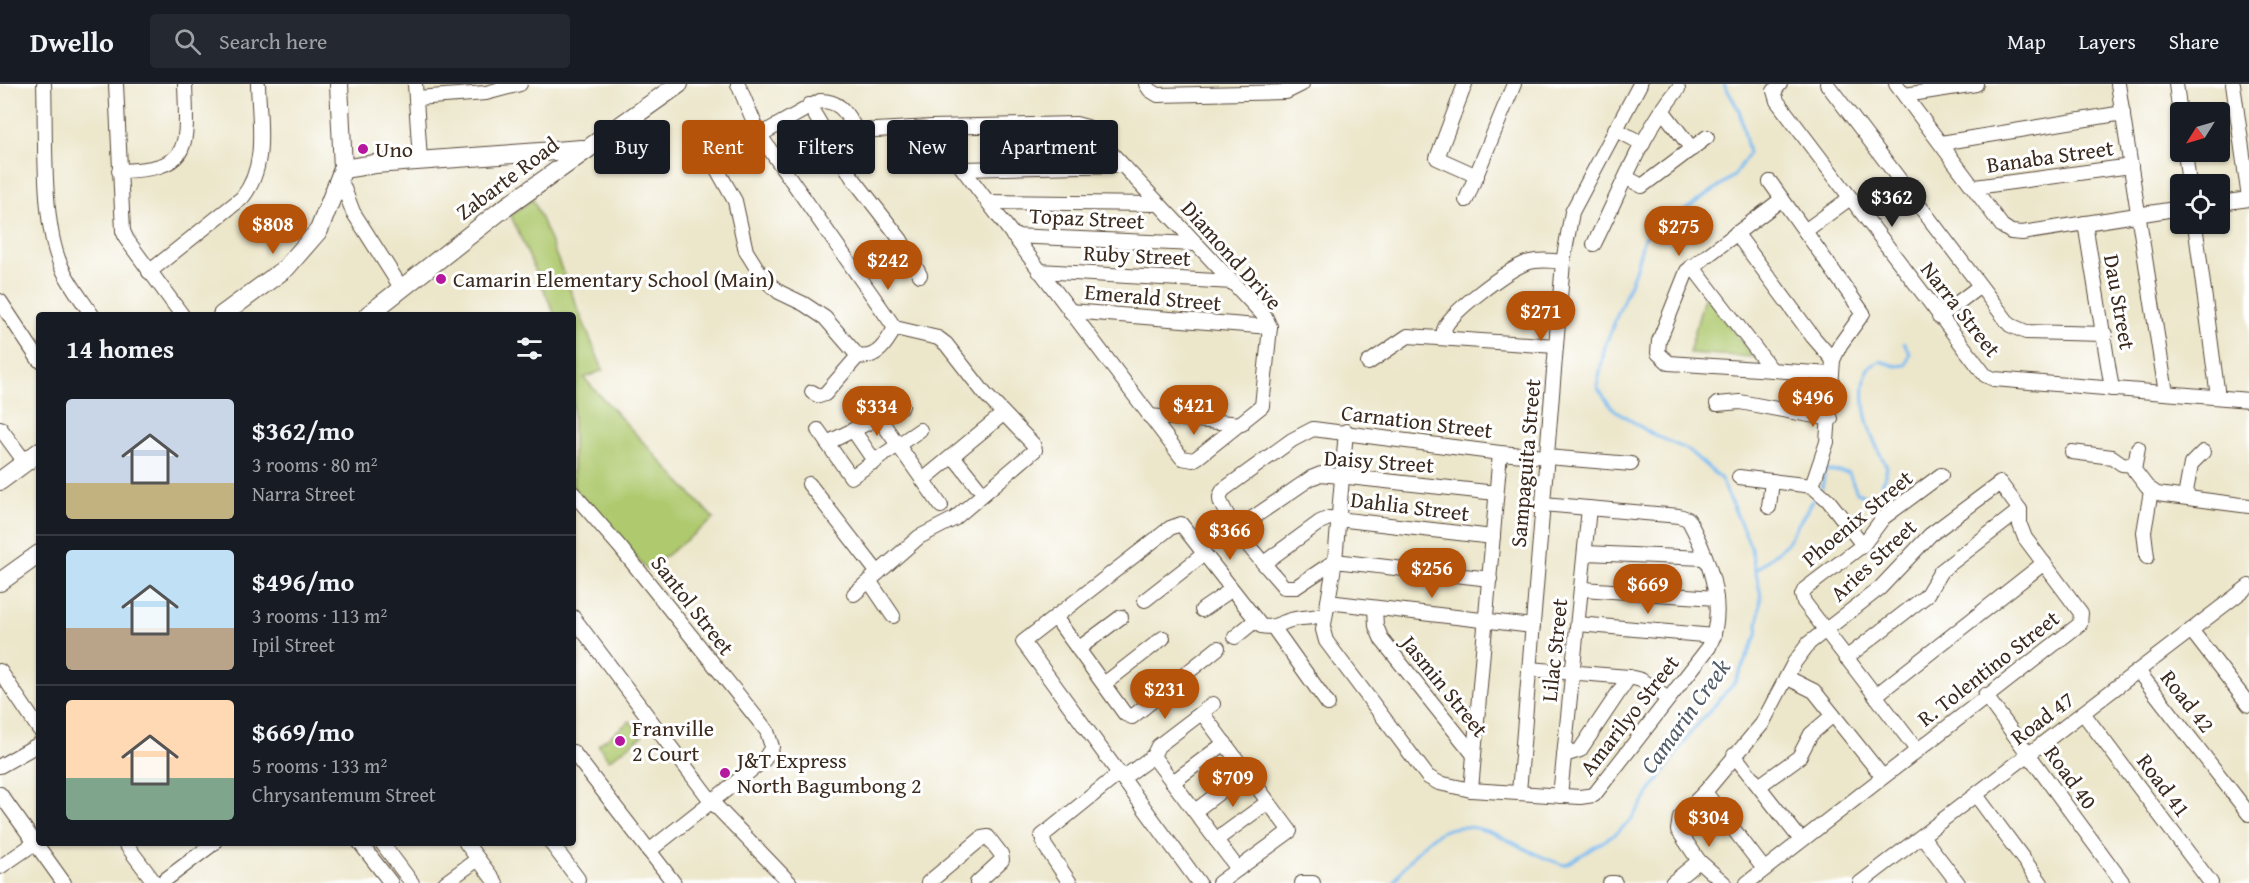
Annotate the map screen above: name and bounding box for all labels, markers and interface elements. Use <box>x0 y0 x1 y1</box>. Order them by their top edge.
search box <box>150 14 570 68</box>
text: Dwello <box>30 21 114 62</box>
icon: search <box>171 25 204 58</box>
text: Search here <box>219 25 327 57</box>
text: Map <box>2007 26 2046 57</box>
text: Layers <box>2079 26 2136 57</box>
text: Share <box>2169 26 2219 57</box>
north arrow <box>2170 102 2230 162</box>
map controls <box>2170 102 2230 234</box>
chip: Buy <box>594 120 670 174</box>
chip: Rent <box>682 120 765 174</box>
chip: Filters <box>777 120 875 174</box>
chip: New <box>887 120 968 174</box>
chip: Apartment <box>980 120 1118 174</box>
street label: Zabarte Road <box>449 128 566 227</box>
street label: Banaba Street <box>1984 131 2116 181</box>
place label: Uno <box>375 133 413 165</box>
marker: Uno <box>356 142 370 156</box>
button: locate <box>2170 174 2230 234</box>
pin: $362 <box>1856 177 1928 228</box>
text: $362 <box>1871 182 1913 211</box>
street label: Diamond Drive <box>1174 193 1290 317</box>
street label: Topaz Street <box>1029 199 1146 237</box>
pin: $808 <box>237 204 309 255</box>
pin: $275 <box>1643 206 1715 257</box>
text: $808 <box>252 209 294 238</box>
text: $275 <box>1658 211 1700 240</box>
street label: Ruby Street <box>1083 236 1192 274</box>
pin: $242 <box>852 240 924 291</box>
text: $242 <box>867 245 909 274</box>
street label: Dau Street <box>2096 252 2144 352</box>
street label: Narra Street <box>1913 254 2009 364</box>
place label: Camarin Elementary School (Main) <box>453 263 775 295</box>
marker: Camarin Elementary School (Main) <box>434 272 448 286</box>
street label: Emerald Street <box>1083 275 1223 319</box>
pin: $271 <box>1505 291 1577 342</box>
text: $271 <box>1520 296 1562 325</box>
text: 14 homes <box>66 329 174 368</box>
icon: filters <box>513 332 546 365</box>
street label: Sampaguita Street <box>1502 377 1548 549</box>
pin: $496 <box>1777 377 1849 428</box>
text: $496 <box>1792 382 1834 411</box>
pin: $421 <box>1158 385 1230 436</box>
pin: $334 <box>841 386 913 437</box>
text: $421 <box>1173 390 1215 419</box>
text: $334 <box>856 391 898 420</box>
street label: Carnation Street <box>1340 396 1495 446</box>
text: $362/mo <box>252 411 354 450</box>
icon: home <box>114 423 186 495</box>
street label: Daisy Street <box>1323 441 1435 481</box>
text: 3 rooms · 80 m² <box>252 450 378 479</box>
street label: Phoenix Street <box>1795 462 1920 574</box>
text: Narra Street <box>252 479 355 508</box>
street label: Dahlia Street <box>1349 483 1471 529</box>
pin: $366 <box>1194 510 1266 561</box>
street label: Aries Street <box>1823 511 1924 609</box>
text: $366 <box>1209 515 1251 544</box>
street label: Santol Street <box>644 548 742 662</box>
pin: $256 <box>1396 548 1468 599</box>
text: $256 <box>1411 553 1453 582</box>
text: $496/mo <box>252 562 354 601</box>
pin: $669 <box>1612 564 1684 615</box>
text: $669 <box>1627 569 1669 598</box>
icon: home <box>114 574 186 646</box>
street label: Lilac Street <box>1533 597 1575 703</box>
text: 3 rooms · 113 m² <box>252 601 387 630</box>
street label: R. Tolentino Street <box>1910 602 2066 734</box>
street label: Jasmin Street <box>1392 626 1496 744</box>
text: Ipil Street <box>252 630 335 659</box>
street label: Amarilyo Street <box>1572 648 1687 782</box>
water label: Camarin Creek <box>1631 651 1739 781</box>
street label: Road 42 <box>2153 663 2223 739</box>
pin: $231 <box>1129 669 1201 720</box>
text: $231 <box>1144 674 1186 703</box>
street label: Road 47 <box>2004 684 2080 752</box>
text: $669/mo <box>252 712 354 751</box>
place label: Franville 2 Court <box>632 712 714 769</box>
icon: home <box>114 724 186 796</box>
marker: Franville 2 Court <box>613 734 627 748</box>
street label: Road 40 <box>2037 738 2105 816</box>
place label: J&T Express North Bagumbong 2 <box>734 744 922 801</box>
street label: Road 41 <box>2130 747 2198 823</box>
text: 5 rooms · 133 m² <box>252 751 387 780</box>
pin: $709 <box>1197 757 1269 808</box>
text: $709 <box>1212 762 1254 791</box>
marker: J&T Express North Bagumbong 2 <box>718 766 732 780</box>
text: Chrysantemum Street <box>252 780 436 809</box>
pin: $304 <box>1673 797 1745 848</box>
text: $304 <box>1688 802 1730 831</box>

